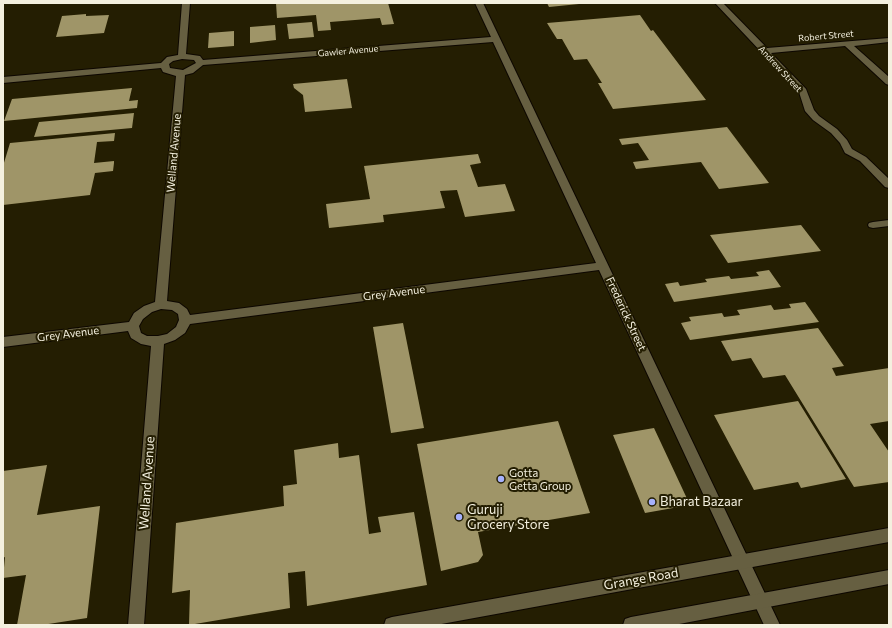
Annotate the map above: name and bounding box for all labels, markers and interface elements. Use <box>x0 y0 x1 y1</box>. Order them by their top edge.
street label: Robert Street <box>798 28 854 44</box>
street label: Gawler Avenue <box>317 43 379 59</box>
street label: Andrew Street <box>756 44 804 94</box>
street label: Welland Avenue <box>164 113 184 193</box>
street label: Frederick Street <box>603 275 649 353</box>
street label: Grey Avenue <box>362 283 426 303</box>
street label: Grey Avenue <box>36 324 100 344</box>
street label: Welland Avenue <box>136 436 158 530</box>
place label: Gotta Getta Group <box>509 466 571 492</box>
marker: Gotta Getta Group <box>496 474 506 484</box>
place label: Bharat Bazaar <box>660 494 743 510</box>
marker: Bharat Bazaar <box>647 497 657 507</box>
place label: Guruji Grocery Store <box>467 502 549 533</box>
marker: Guruji Grocery Store <box>454 512 464 522</box>
street label: Grange Road <box>602 565 680 593</box>

